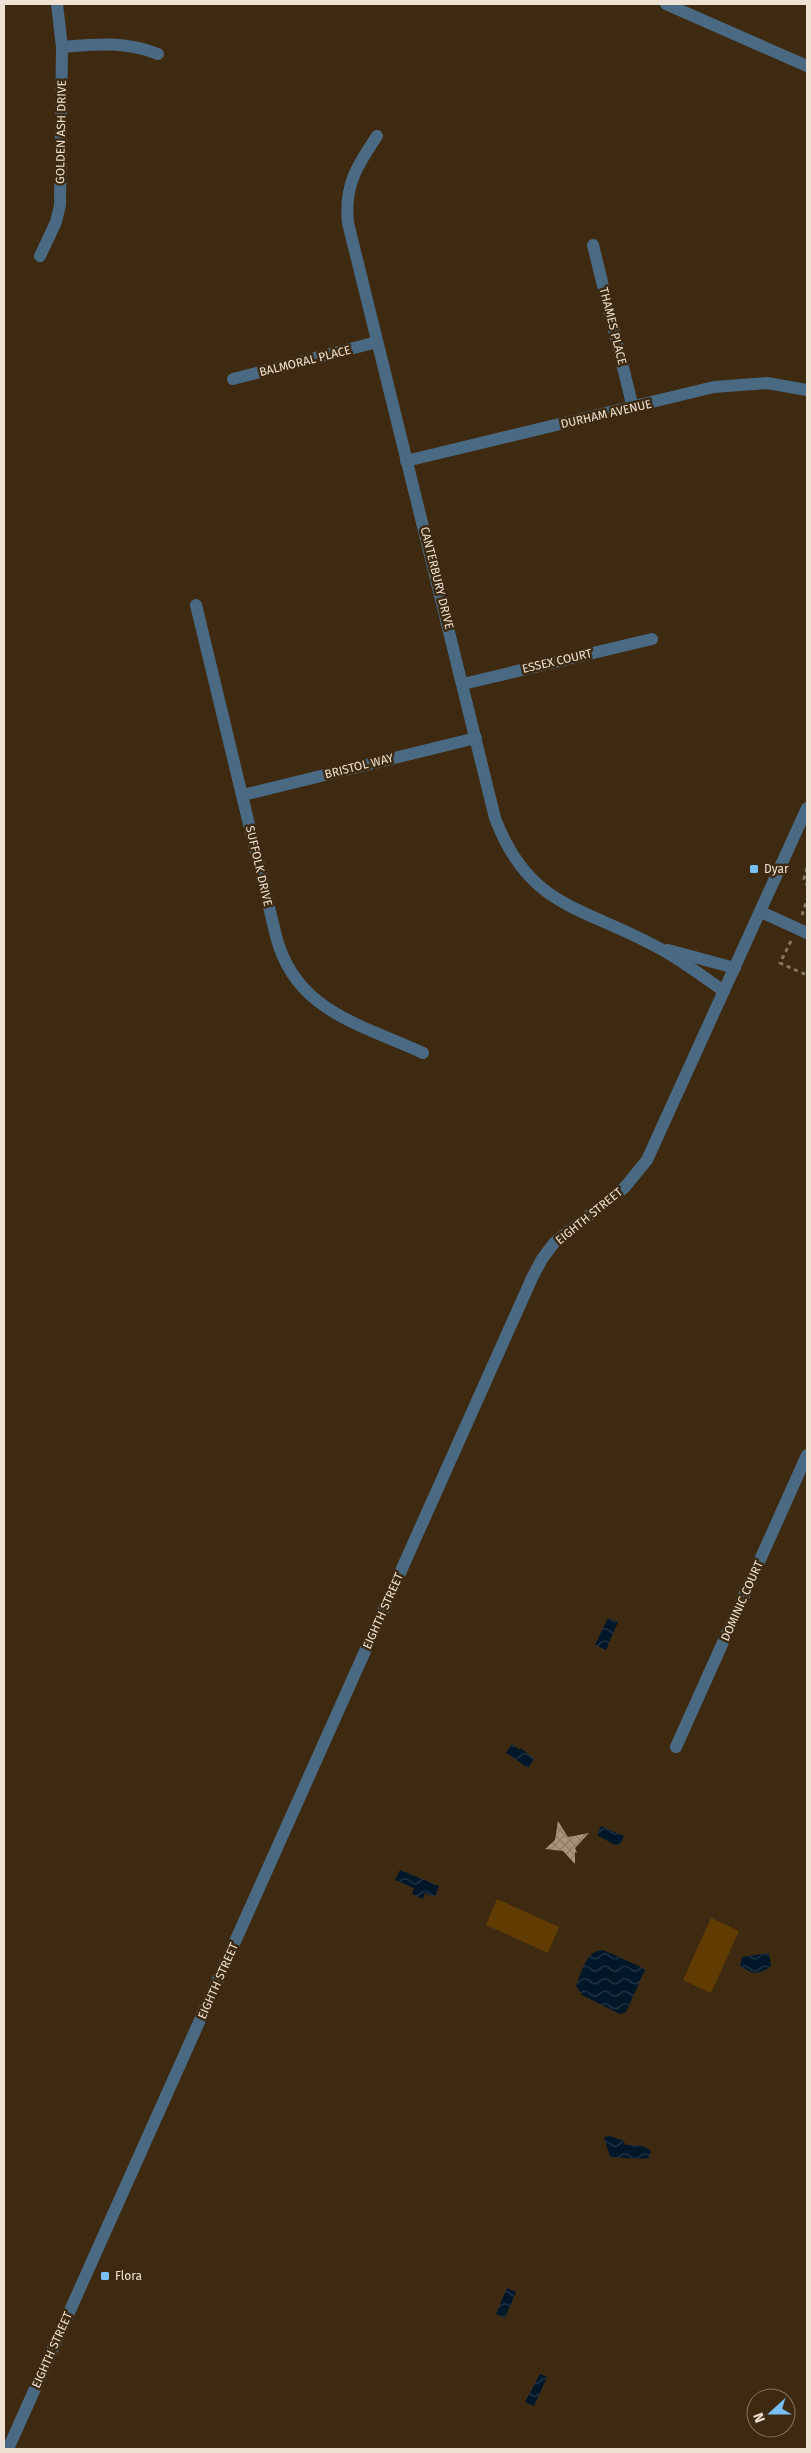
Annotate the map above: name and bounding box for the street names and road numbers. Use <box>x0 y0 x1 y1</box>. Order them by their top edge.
street label: GOLDEN ASH DRIVE <box>53 80 69 184</box>
street label: THAMES PLACE <box>597 286 629 366</box>
street label: BALMORAL PLACE <box>258 343 352 379</box>
street label: DURHAM AVENUE <box>559 397 653 431</box>
street label: CANTERBURY DRIVE <box>417 525 457 631</box>
street label: ESSEX COURT <box>521 646 594 676</box>
street label: BRISTOL WAY <box>323 751 395 781</box>
street label: SUFFOLK DRIVE <box>243 824 275 908</box>
street label: EIGHTH STREET <box>553 1184 626 1247</box>
street label: DOMINIC COURT <box>718 1558 766 1643</box>
street label: EIGHTH STREET <box>360 1570 406 1651</box>
street label: EIGHTH STREET <box>195 1940 241 2021</box>
street label: EIGHTH STREET <box>29 2309 75 2390</box>

